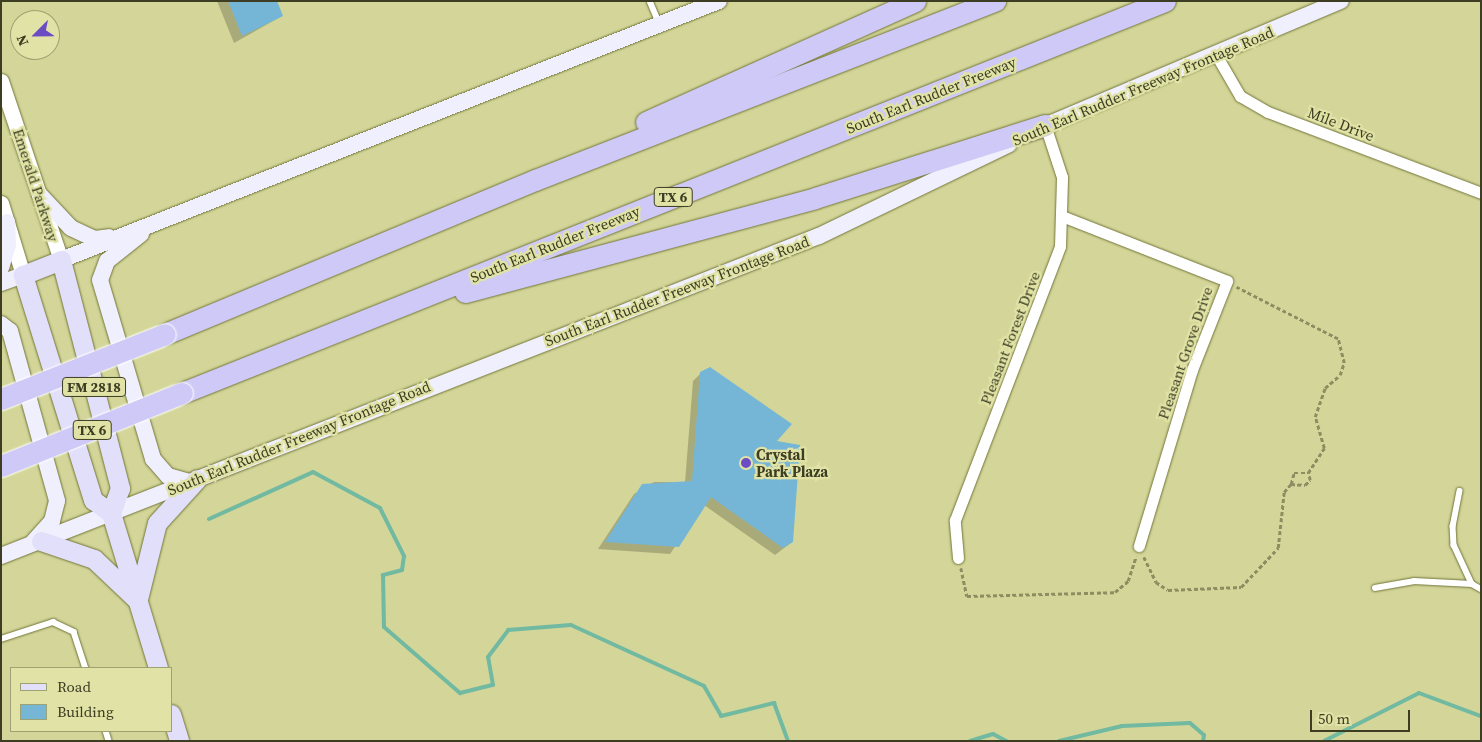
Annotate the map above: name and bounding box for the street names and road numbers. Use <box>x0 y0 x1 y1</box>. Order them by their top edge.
street label: South Earl Rudder Freeway Frontage Road <box>1010 23 1276 149</box>
street label: South Earl Rudder Freeway <box>844 53 1018 137</box>
street label: Mile Drive <box>1305 103 1377 145</box>
street label: Emerald Parkway <box>9 126 63 244</box>
road number: TX 6 <box>653 186 693 208</box>
street label: South Earl Rudder Freeway <box>468 202 642 286</box>
street label: South Earl Rudder Freeway Frontage Road <box>542 232 812 350</box>
street label: Pleasant Forest Drive <box>976 269 1044 407</box>
street label: Pleasant Grove Drive <box>1154 284 1216 422</box>
road number: FM 2818 <box>62 376 126 398</box>
street label: South Earl Rudder Freeway Frontage Road <box>165 377 433 499</box>
road number: TX 6 <box>72 418 112 442</box>

